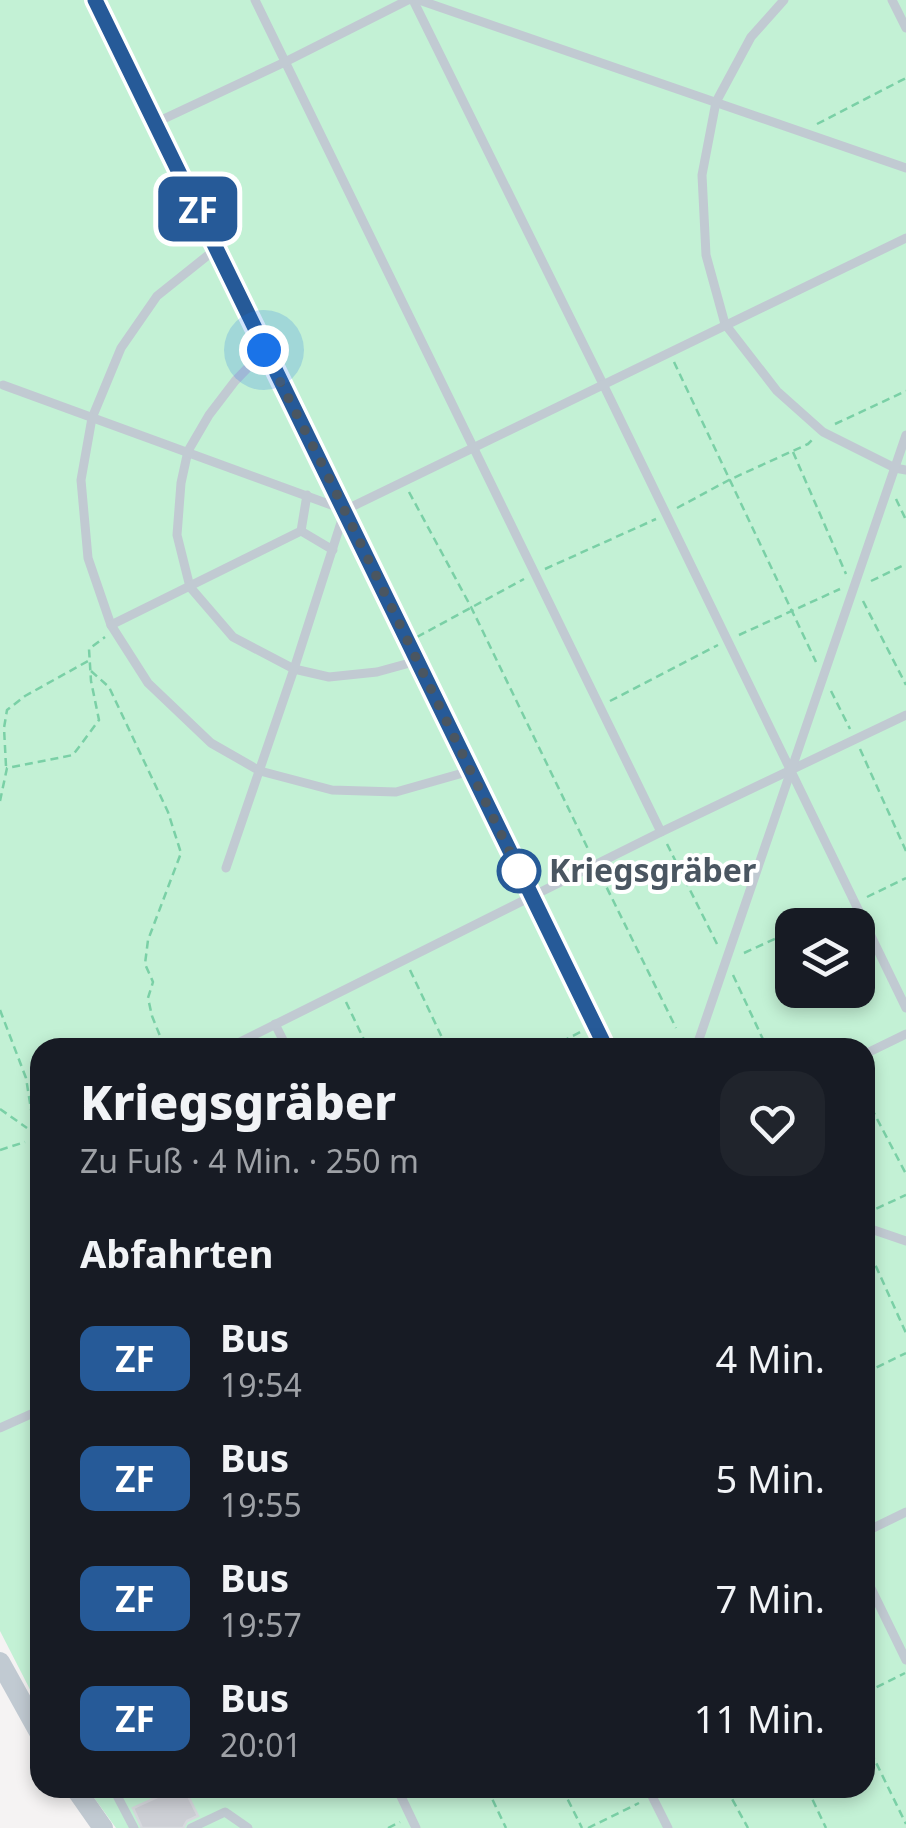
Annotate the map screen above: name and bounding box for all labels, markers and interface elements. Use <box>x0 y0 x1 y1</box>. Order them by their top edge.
line badge: ZF <box>153 176 243 242</box>
text: ZF <box>178 186 218 233</box>
your location <box>239 325 289 375</box>
place label: Kriegsgräber <box>549 848 756 891</box>
marker: Kriegsgräber <box>498 850 540 892</box>
map controls <box>775 908 875 1008</box>
button: layers <box>775 908 875 1008</box>
text: Kriegsgräber <box>80 1069 396 1134</box>
button: heart <box>720 1071 825 1176</box>
text: Zu Fuß · 4 Min. · 250 m <box>80 1139 419 1182</box>
text: Abfahrten <box>80 1227 273 1279</box>
text: Bus <box>220 1311 289 1363</box>
text: 4 Min. <box>715 1332 825 1384</box>
text: ZF <box>115 1335 155 1382</box>
text: 19:54 <box>220 1363 302 1406</box>
text: Bus <box>220 1431 289 1483</box>
text: 5 Min. <box>715 1452 825 1504</box>
text: ZF <box>115 1455 155 1502</box>
text: 19:55 <box>220 1483 302 1526</box>
text: Bus <box>220 1551 289 1603</box>
text: 7 Min. <box>715 1572 825 1624</box>
text: ZF <box>115 1575 155 1622</box>
text: 19:57 <box>220 1603 302 1646</box>
text: Bus <box>220 1671 289 1723</box>
text: 11 Min. <box>694 1692 825 1744</box>
text: ZF <box>115 1695 155 1742</box>
text: 20:01 <box>220 1723 302 1766</box>

